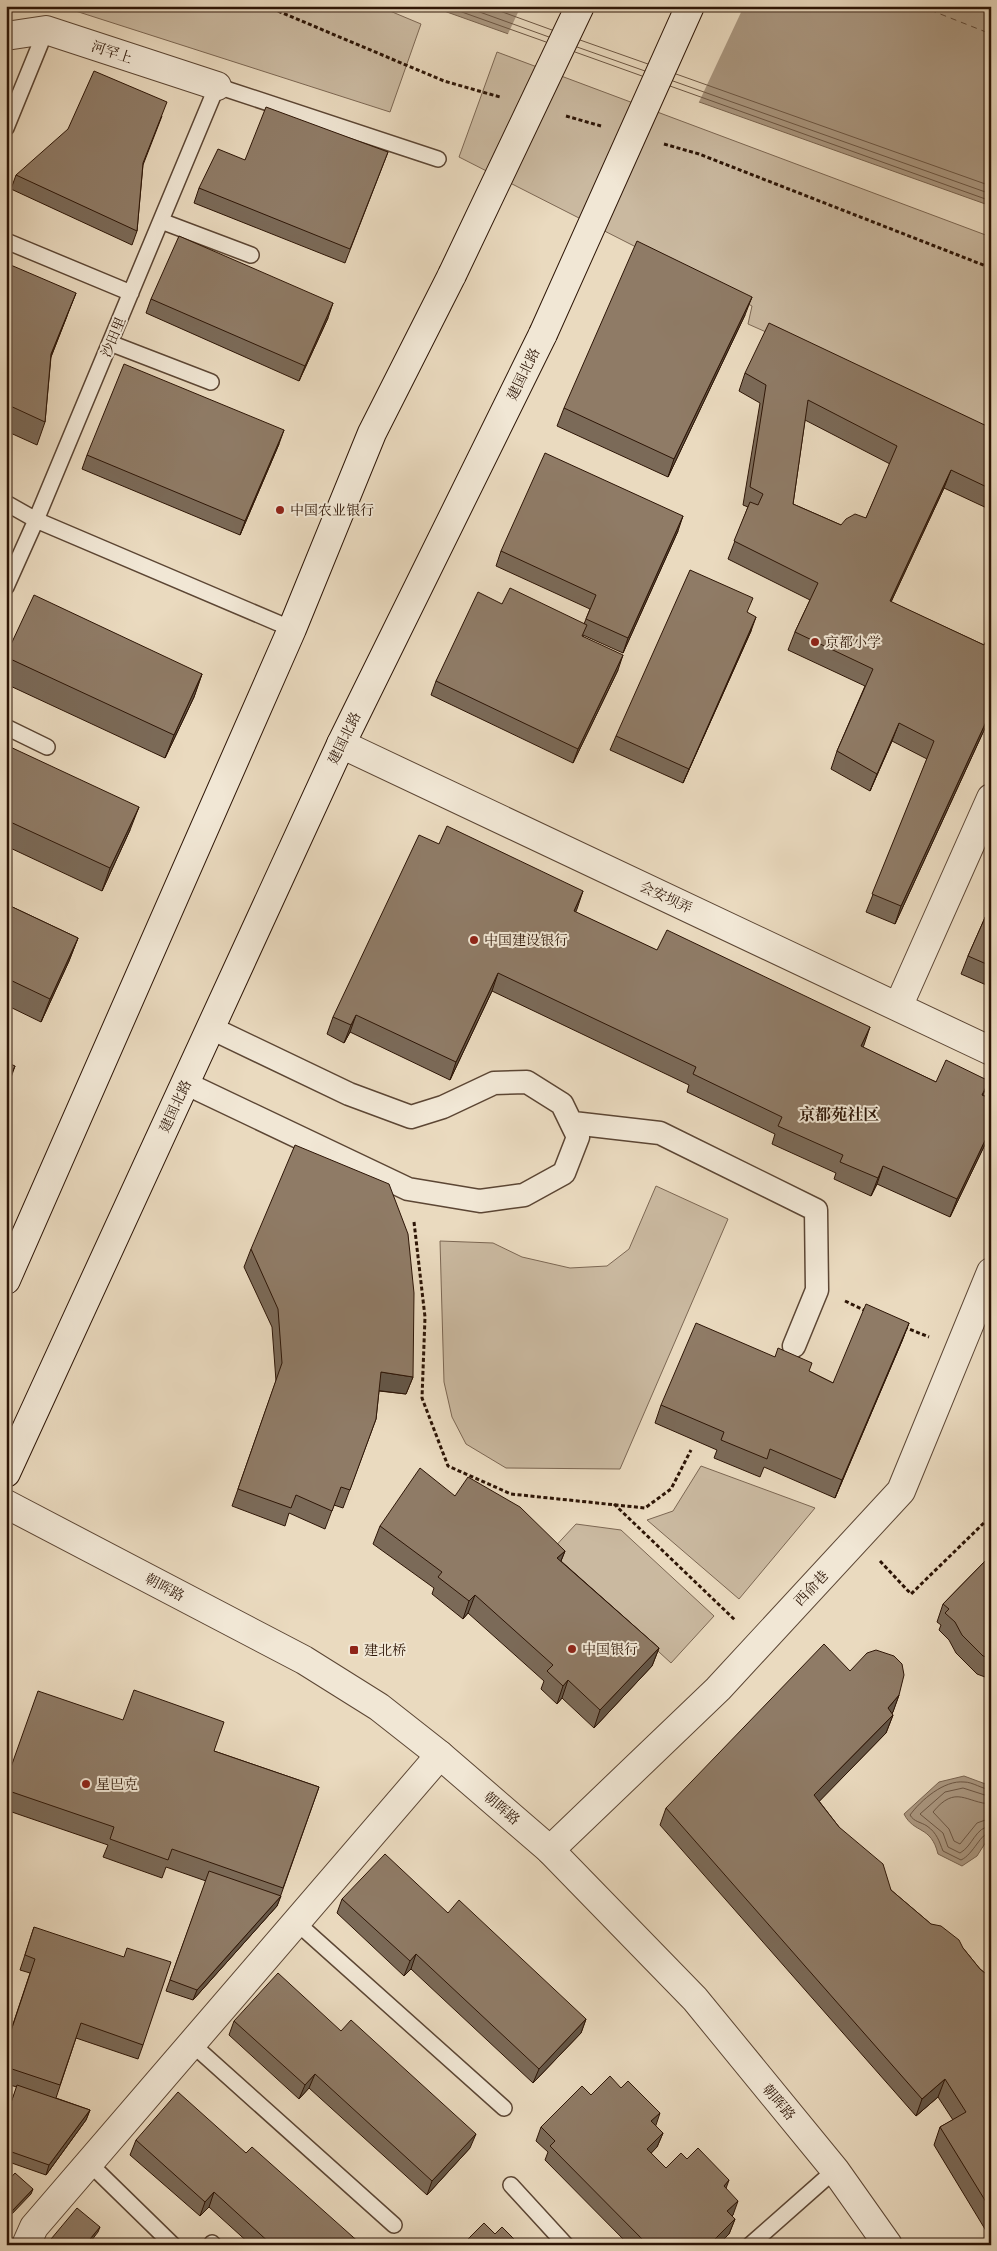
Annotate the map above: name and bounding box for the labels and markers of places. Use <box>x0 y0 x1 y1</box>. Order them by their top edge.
place label: 中国农业银行 <box>290 501 374 519</box>
marker: 中国农业银行 <box>274 504 286 516</box>
place label: 京都小学 <box>825 633 881 651</box>
marker: 京都小学 <box>809 636 821 648</box>
place label: 中国建设银行 <box>484 931 568 949</box>
marker: 中国建设银行 <box>468 934 480 946</box>
place label: 中国银行 <box>582 1640 638 1658</box>
place label: 建北桥 <box>364 1641 406 1659</box>
marker: 中国银行 <box>566 1643 578 1655</box>
marker: 建北桥 <box>348 1644 360 1656</box>
place label: 星巴克 <box>96 1775 138 1793</box>
marker: 星巴克 <box>80 1778 92 1790</box>

